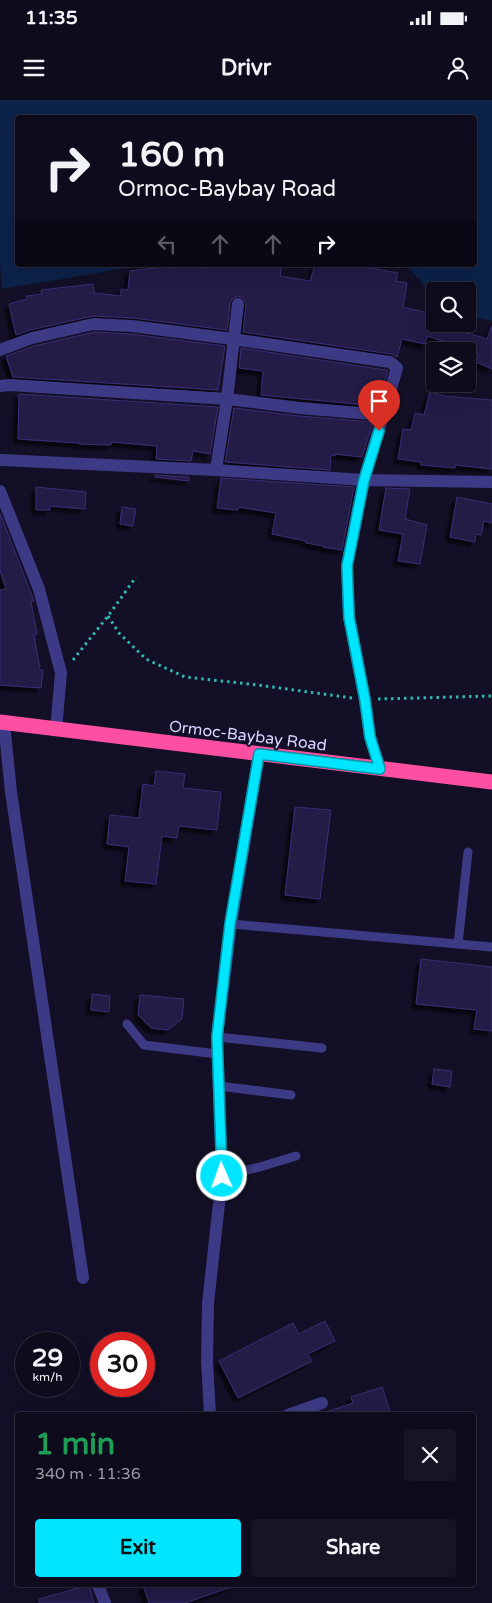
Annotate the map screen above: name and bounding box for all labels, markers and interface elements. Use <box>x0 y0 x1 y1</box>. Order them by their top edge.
text: 11:35 <box>25 7 78 29</box>
icon: menu <box>20 54 48 82</box>
icon: person <box>444 54 472 82</box>
text: Drivr <box>221 55 271 81</box>
text: 160 m <box>118 134 225 176</box>
icon: right <box>35 135 100 200</box>
text: Ormoc-Baybay Road <box>118 176 336 202</box>
icon: left <box>153 230 181 258</box>
icon: ahead <box>206 230 234 258</box>
icon: ahead <box>259 230 287 258</box>
icon: right <box>312 230 340 258</box>
map controls <box>426 282 476 392</box>
button: search <box>426 282 476 332</box>
button: layers <box>426 342 476 392</box>
pin <box>358 380 400 431</box>
icon: arrive <box>365 387 393 415</box>
street label: Ormoc-Baybay Road <box>168 716 328 756</box>
position arrow <box>195 1149 247 1201</box>
speed limit sign: 30 <box>90 1332 155 1397</box>
text: 29 <box>32 1343 63 1373</box>
text: km/h <box>32 1370 63 1384</box>
text: 1 min <box>35 1426 115 1463</box>
button: close <box>404 1429 456 1481</box>
text: 340 m · 11:36 <box>35 1464 141 1484</box>
button: Exit <box>35 1519 241 1577</box>
button: Share <box>251 1519 456 1577</box>

